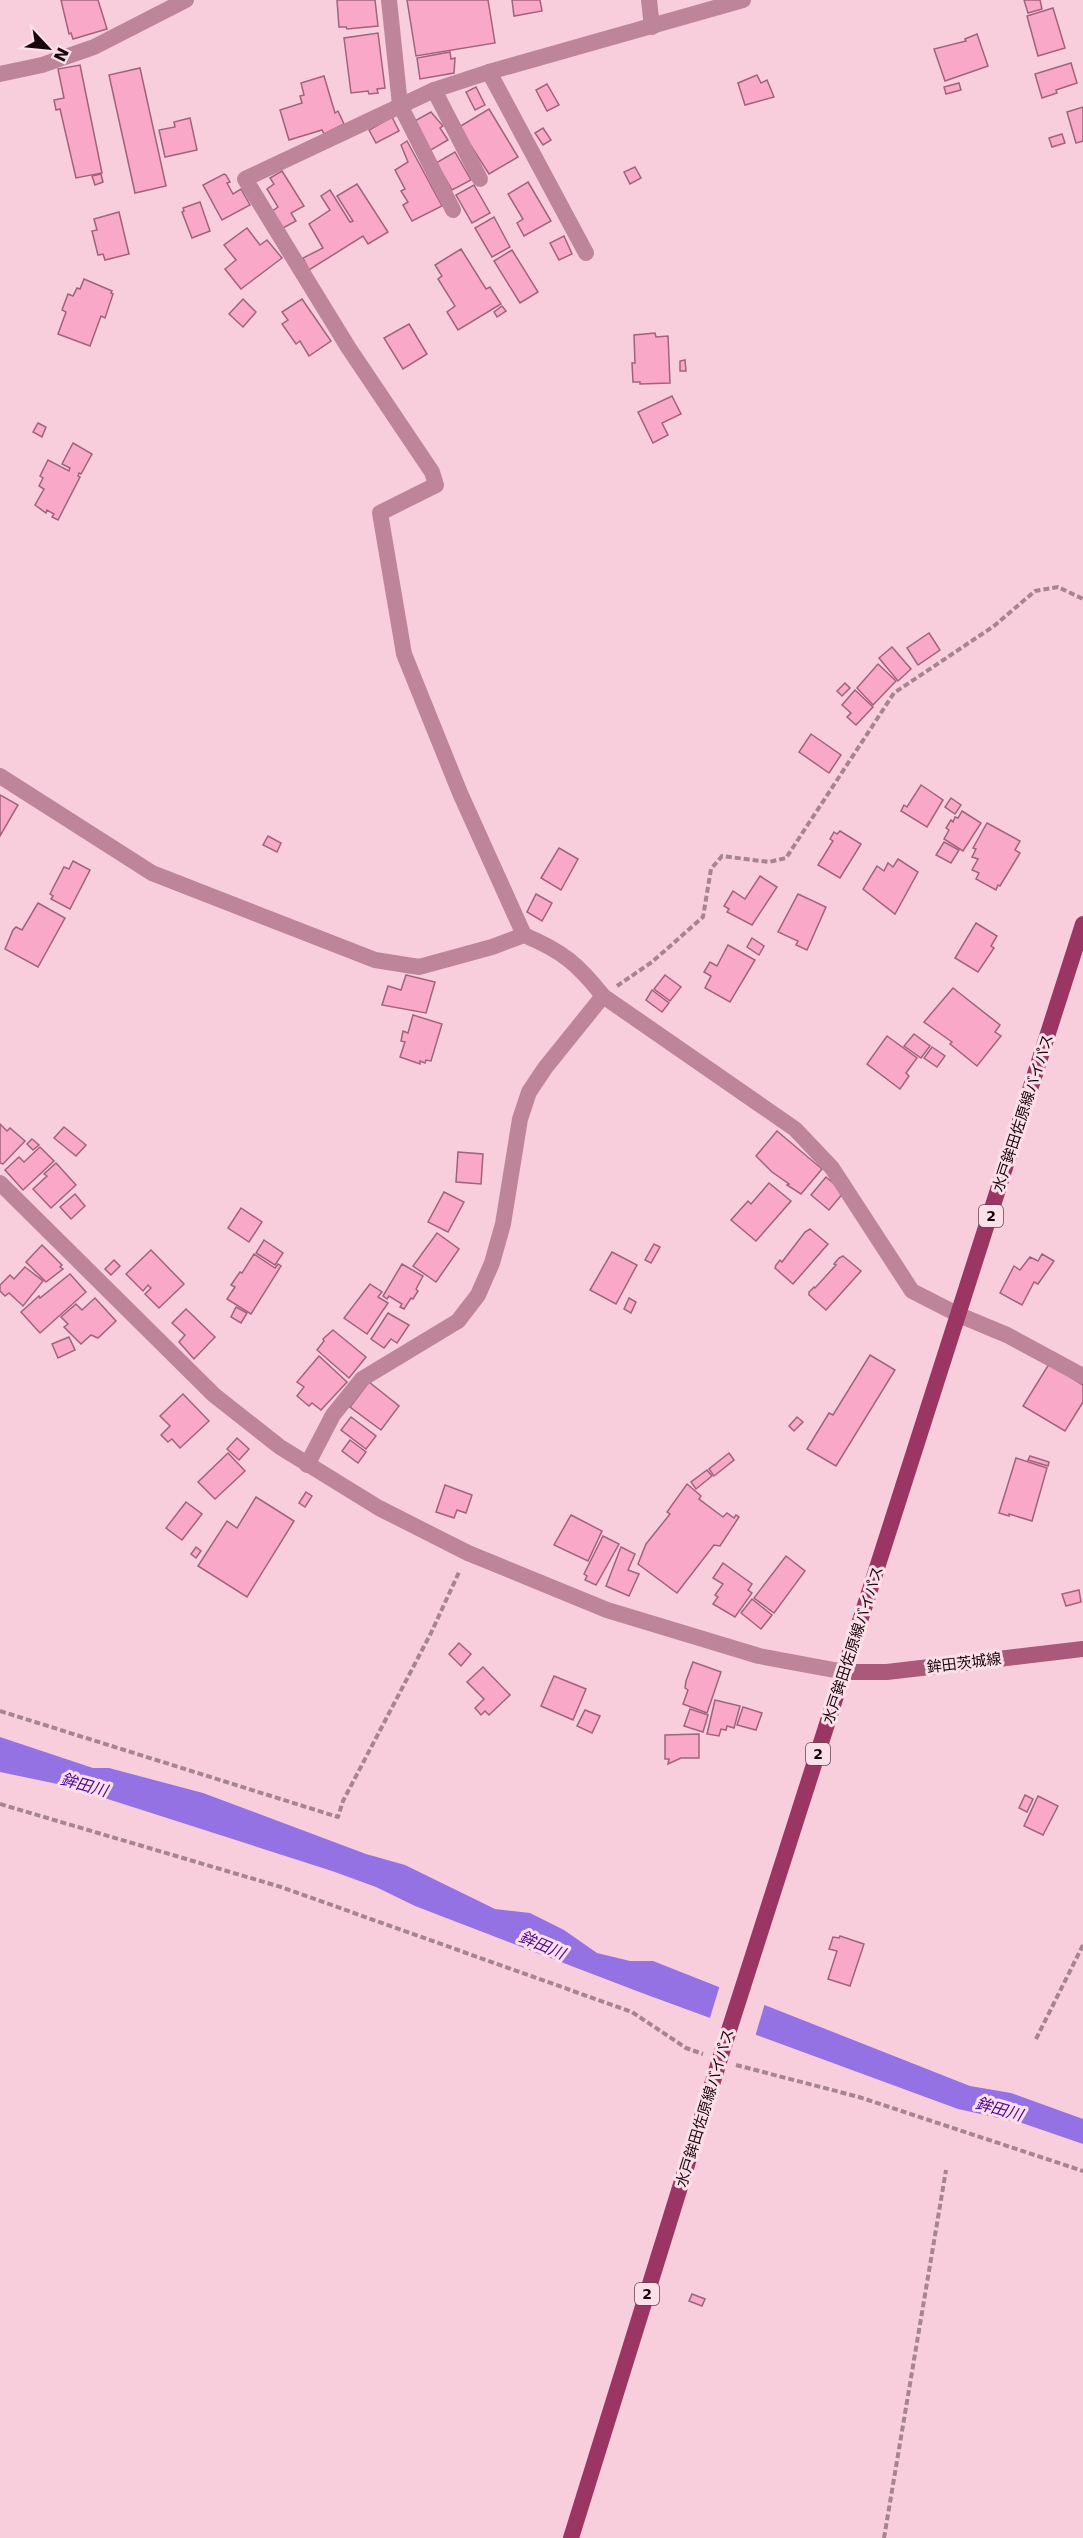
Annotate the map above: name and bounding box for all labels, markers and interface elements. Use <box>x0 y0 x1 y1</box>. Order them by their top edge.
north arrow <box>18 18 78 78</box>
text: N <box>50 44 73 65</box>
street label: 水戸鉾田佐原線バイパス <box>989 1032 1057 1194</box>
road number: 2 <box>979 1205 1003 1227</box>
street label: 水戸鉾田佐原線バイパス <box>819 1564 887 1726</box>
street label: 鉾田茨城線 <box>926 1649 1002 1677</box>
road number: 2 <box>806 1743 830 1765</box>
water label: 鉾田川 <box>58 1770 112 1801</box>
water label: 鉾田川 <box>516 1927 570 1964</box>
street label: 水戸鉾田佐原線バイパス <box>672 2027 738 2189</box>
water label: 鉾田川 <box>973 2093 1027 2125</box>
road number: 2 <box>635 2283 659 2305</box>

